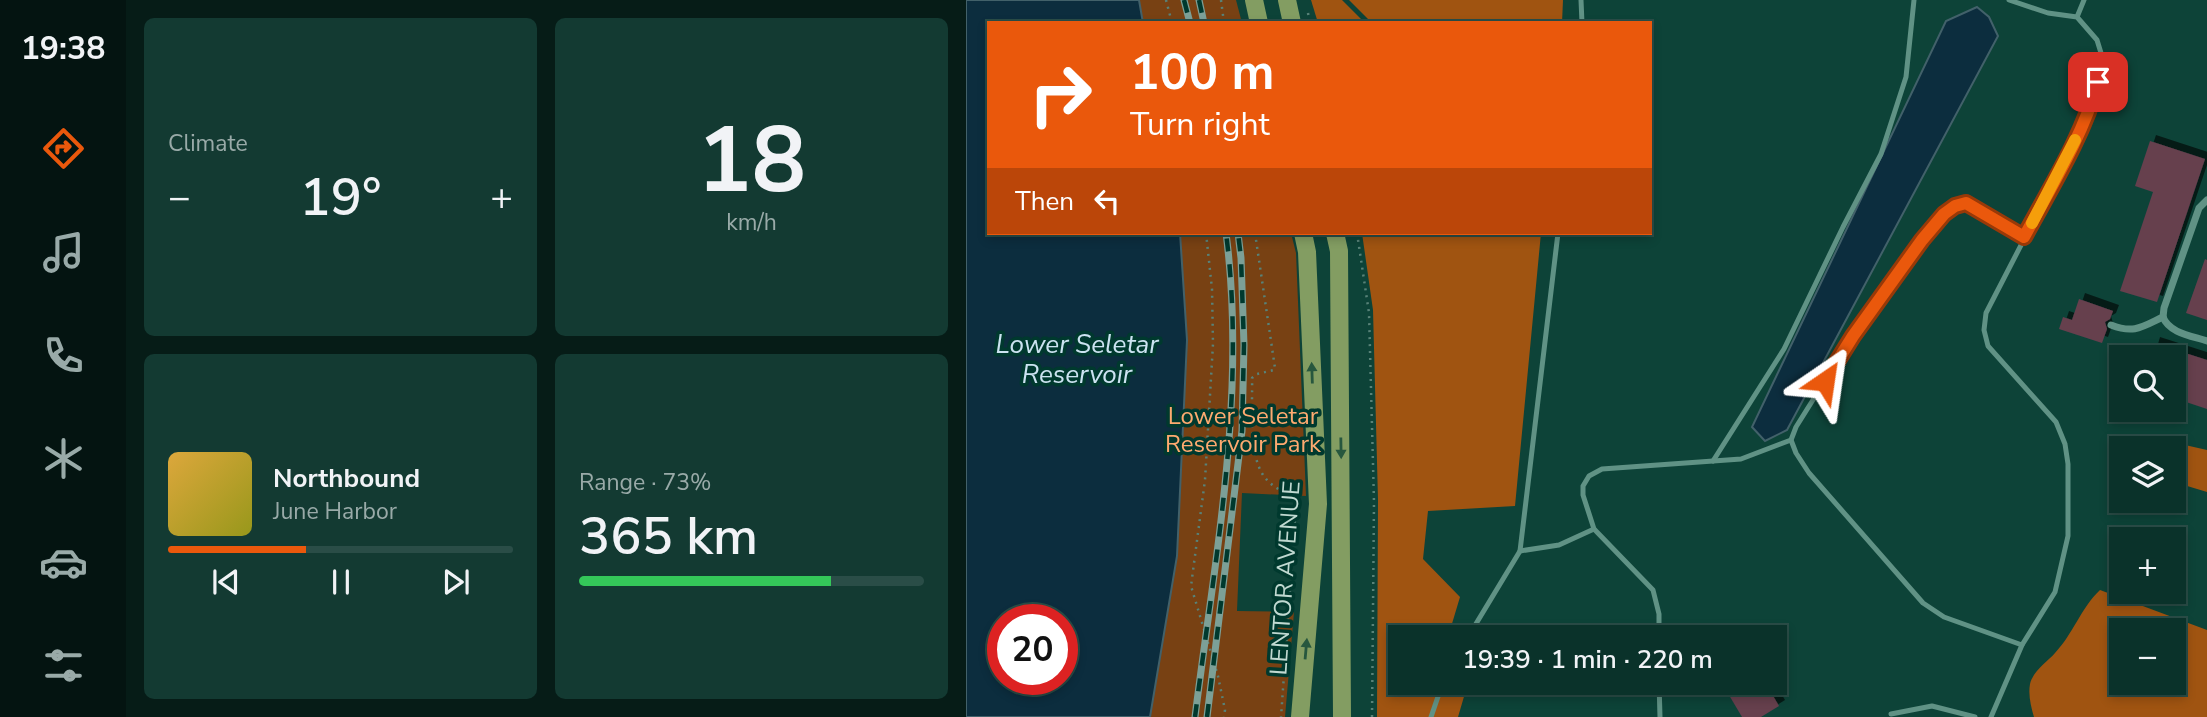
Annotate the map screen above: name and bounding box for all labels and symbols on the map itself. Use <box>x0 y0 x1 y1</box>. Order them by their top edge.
pin <box>2068 52 2128 112</box>
water label: Lower Seletar Reservoir <box>995 327 1159 392</box>
position arrow <box>1788 344 1862 418</box>
one-way arrow <box>1307 362 1318 384</box>
park label: Lower Seletar Reservoir Park <box>1165 400 1322 460</box>
one-way arrow <box>1335 437 1347 459</box>
street label: LENTOR AVENUE <box>1262 480 1308 676</box>
speed limit sign: 20 <box>987 604 1078 695</box>
one-way arrow <box>1301 638 1312 660</box>

